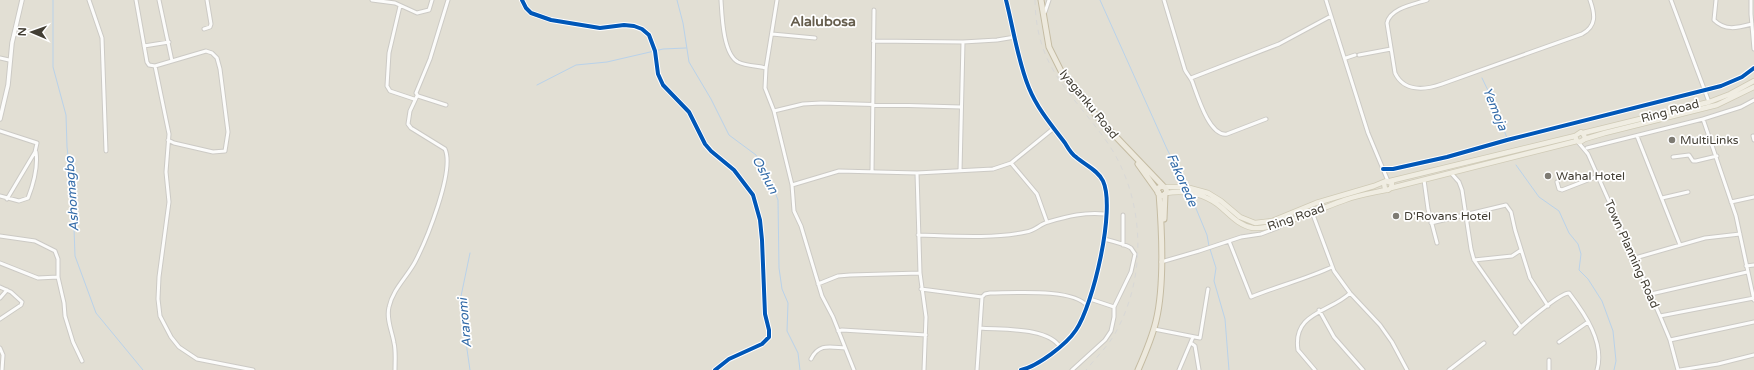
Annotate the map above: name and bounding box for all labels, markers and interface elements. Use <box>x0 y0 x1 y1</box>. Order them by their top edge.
north arrow <box>12 12 52 52</box>
district label: Alalubosa <box>790 13 856 30</box>
text: N <box>16 27 29 36</box>
street label: Iyaganku Road <box>1057 66 1121 142</box>
water label: Yemoja <box>1479 85 1511 134</box>
street label: Ring Road <box>1639 97 1701 125</box>
place label: MultiLinks <box>1680 133 1739 147</box>
marker: MultiLinks <box>1667 135 1677 145</box>
water label: Fakorede <box>1163 151 1201 210</box>
water label: Oshun <box>748 153 782 198</box>
water label: Ashomagbo <box>61 155 83 232</box>
place label: Wahal Hotel <box>1556 169 1625 183</box>
marker: Wahal Hotel <box>1543 171 1553 181</box>
street label: Town Planning Road <box>1602 198 1662 310</box>
street label: Ring Road <box>1265 201 1327 233</box>
place label: D'Rovans Hotel <box>1404 209 1491 223</box>
marker: D'Rovans Hotel <box>1391 211 1401 221</box>
water label: Araromi <box>455 296 475 348</box>

